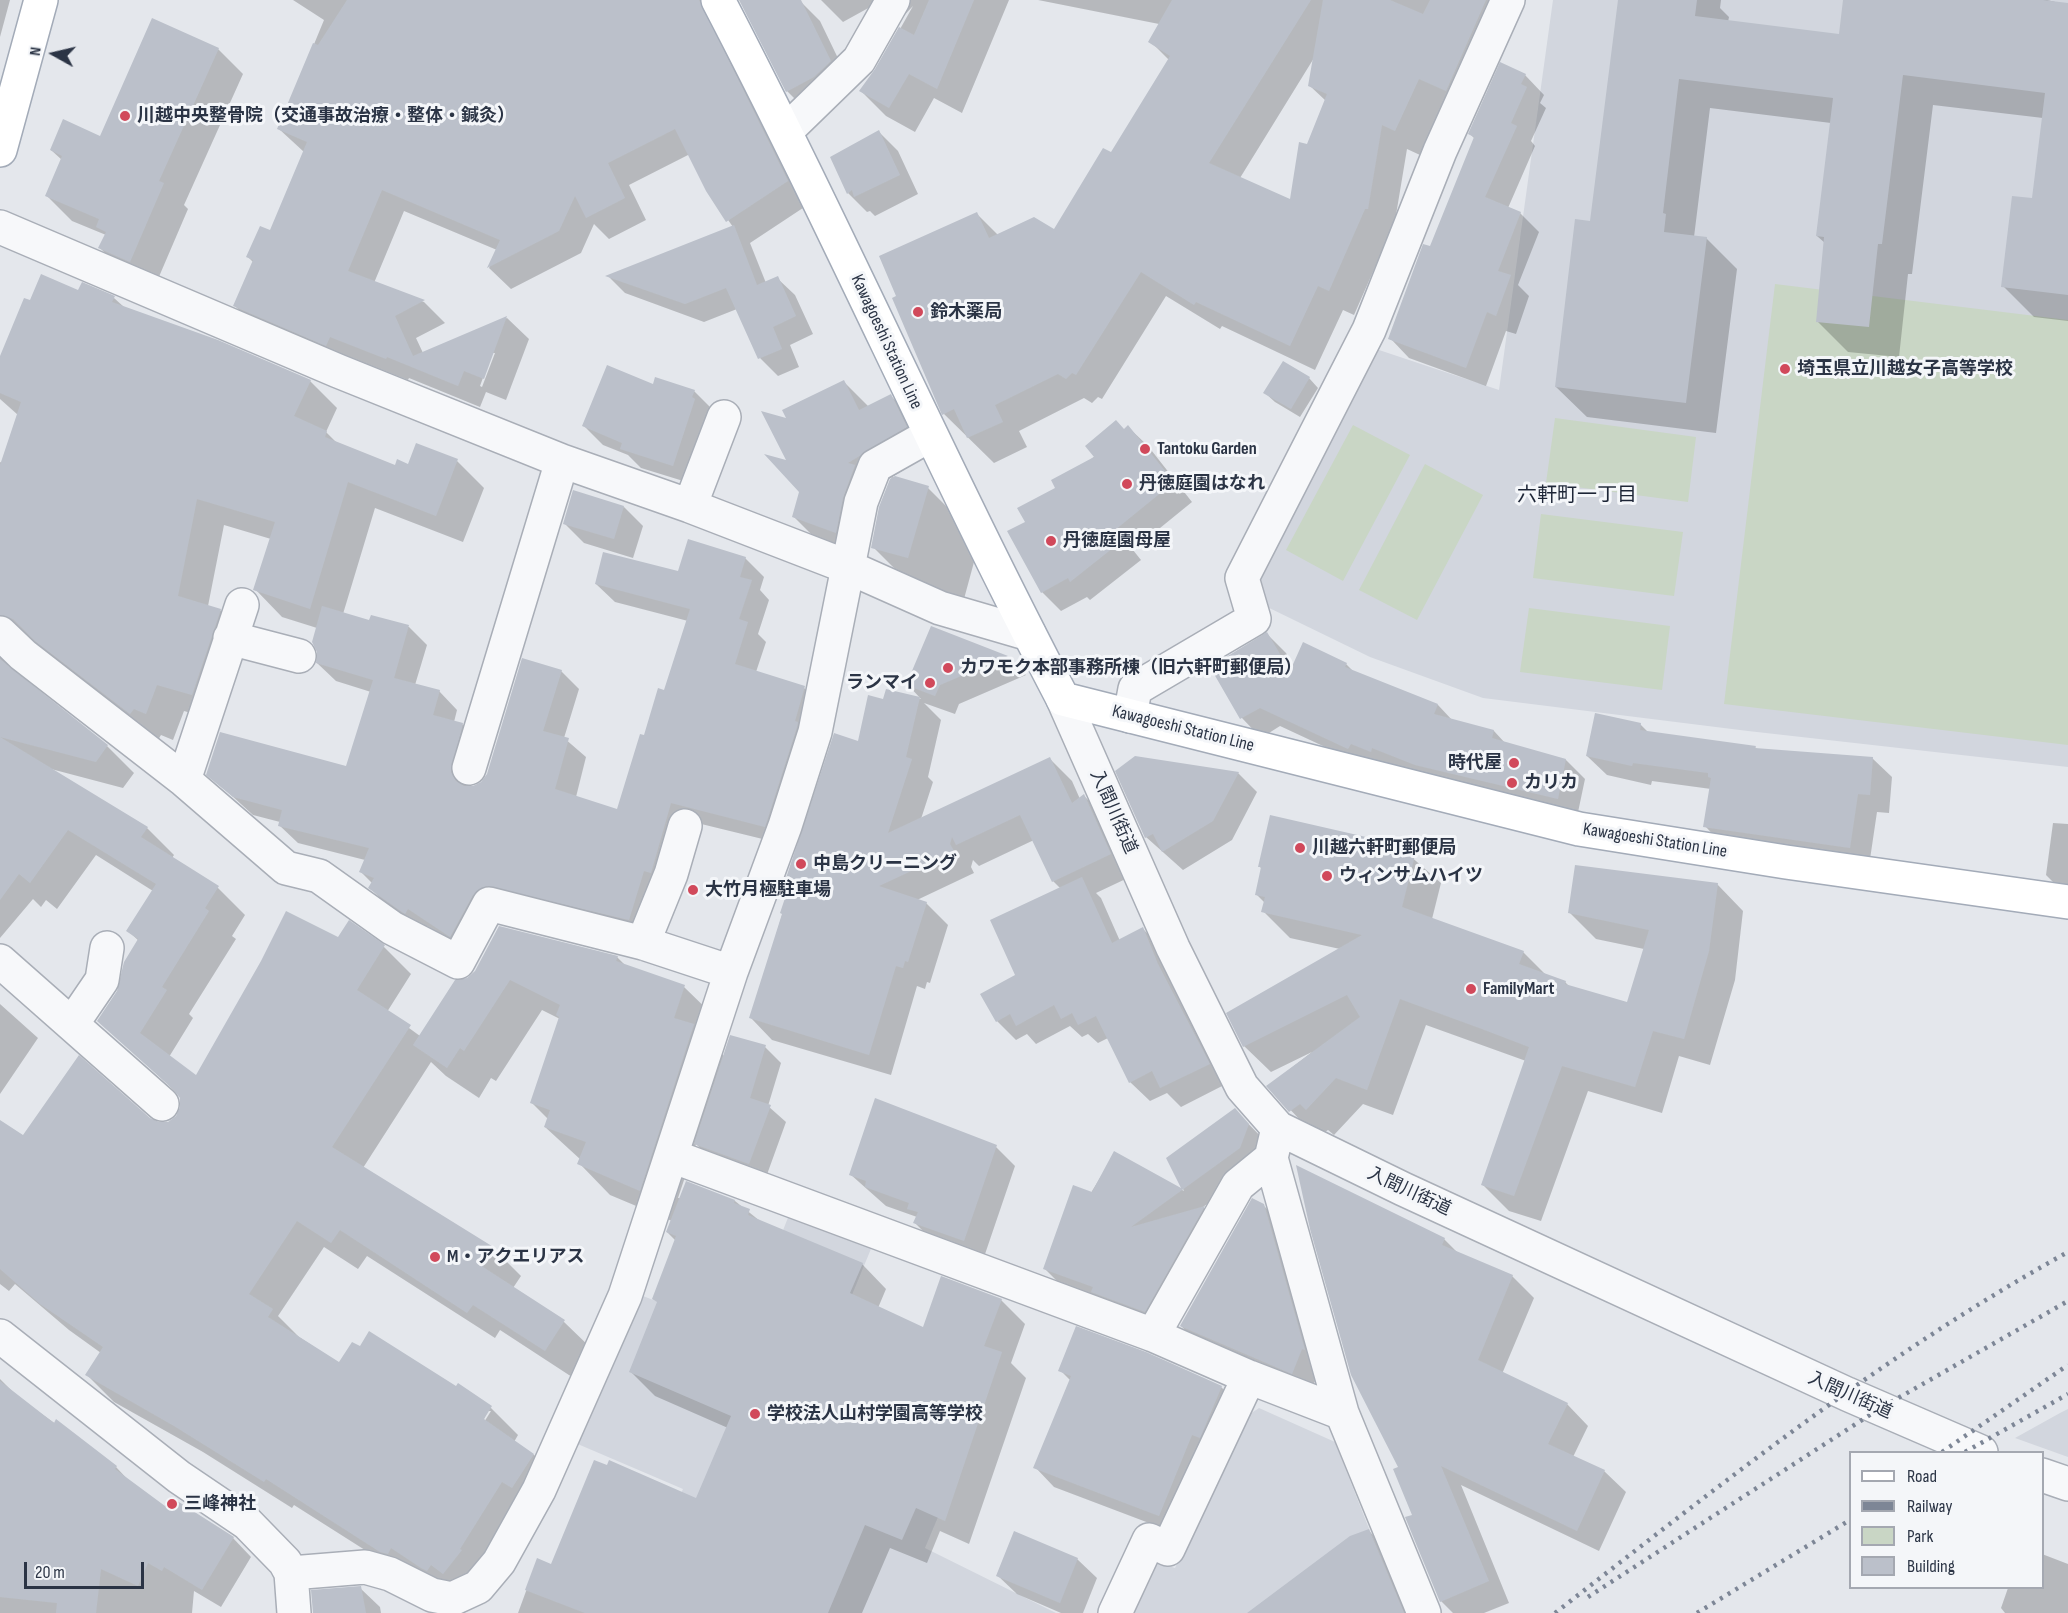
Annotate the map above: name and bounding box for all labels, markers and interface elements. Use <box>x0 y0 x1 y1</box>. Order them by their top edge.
north arrow <box>24 24 84 84</box>
text: N <box>26 46 46 57</box>
place label: 川越中央整骨院（交通事故治療・整体・鍼灸） <box>137 105 515 127</box>
marker: 川越中央整骨院（交通事故治療・整体・鍼灸） <box>118 109 132 123</box>
street label: Kawagoeshi Station Line <box>845 271 927 413</box>
place label: 鈴木薬局 <box>930 301 1002 323</box>
marker: 鈴木薬局 <box>911 305 925 319</box>
place label: 埼玉県立川越女子高等学校 <box>1797 358 2013 380</box>
marker: 埼玉県立川越女子高等学校 <box>1778 362 1792 376</box>
place label: Tantoku Garden <box>1157 438 1257 460</box>
marker: Tantoku Garden <box>1138 442 1152 456</box>
place label: 丹徳庭園はなれ <box>1139 473 1265 495</box>
marker: 丹徳庭園はなれ <box>1120 477 1134 491</box>
district label: 六軒町一丁目 <box>1517 484 1637 508</box>
place label: 丹徳庭園母屋 <box>1063 530 1171 552</box>
marker: 丹徳庭園母屋 <box>1044 534 1058 548</box>
place label: カワモク本部事務所棟（旧六軒町郵便局） <box>960 657 1302 679</box>
marker: カワモク本部事務所棟（旧六軒町郵便局） <box>941 661 955 675</box>
place label: ランマイ <box>846 672 918 694</box>
marker: ランマイ <box>923 676 937 690</box>
street label: Kawagoeshi Station Line <box>1110 701 1256 757</box>
place label: 時代屋 <box>1448 752 1502 774</box>
marker: 時代屋 <box>1507 756 1521 770</box>
street label: 入間川街道 <box>1085 766 1141 858</box>
place label: カリカ <box>1524 772 1578 794</box>
marker: カリカ <box>1505 776 1519 790</box>
street label: Kawagoeshi Station Line <box>1581 819 1729 863</box>
place label: 川越六軒町郵便局 <box>1312 837 1456 859</box>
marker: 川越六軒町郵便局 <box>1293 841 1307 855</box>
place label: 中島クリーニング <box>813 853 957 875</box>
marker: 中島クリーニング <box>794 857 808 871</box>
place label: ウィンサムハイツ <box>1339 865 1483 887</box>
marker: ウィンサムハイツ <box>1320 869 1334 883</box>
place label: 大竹月極駐車場 <box>705 879 831 901</box>
marker: 大竹月極駐車場 <box>686 883 700 897</box>
place label: FamilyMart <box>1483 978 1555 1000</box>
marker: FamilyMart <box>1464 982 1478 996</box>
street label: 入間川街道 <box>1364 1163 1454 1221</box>
place label: M・アクエリアス <box>447 1246 584 1268</box>
marker: M・アクエリアス <box>428 1250 442 1264</box>
street label: 入間川街道 <box>1804 1368 1896 1424</box>
place label: 学校法人山村学園高等学校 <box>767 1403 983 1425</box>
marker: 学校法人山村学園高等学校 <box>748 1407 762 1421</box>
legend <box>1849 1451 2044 1589</box>
text: Road <box>1907 1466 1937 1487</box>
place label: 三峰神社 <box>184 1493 256 1515</box>
text: Railway <box>1907 1496 1952 1517</box>
marker: 三峰神社 <box>165 1497 179 1511</box>
text: Park <box>1907 1526 1933 1547</box>
scale bar <box>27 1550 147 1588</box>
text: Building <box>1907 1556 1955 1577</box>
text: 20 m <box>35 1562 65 1583</box>

